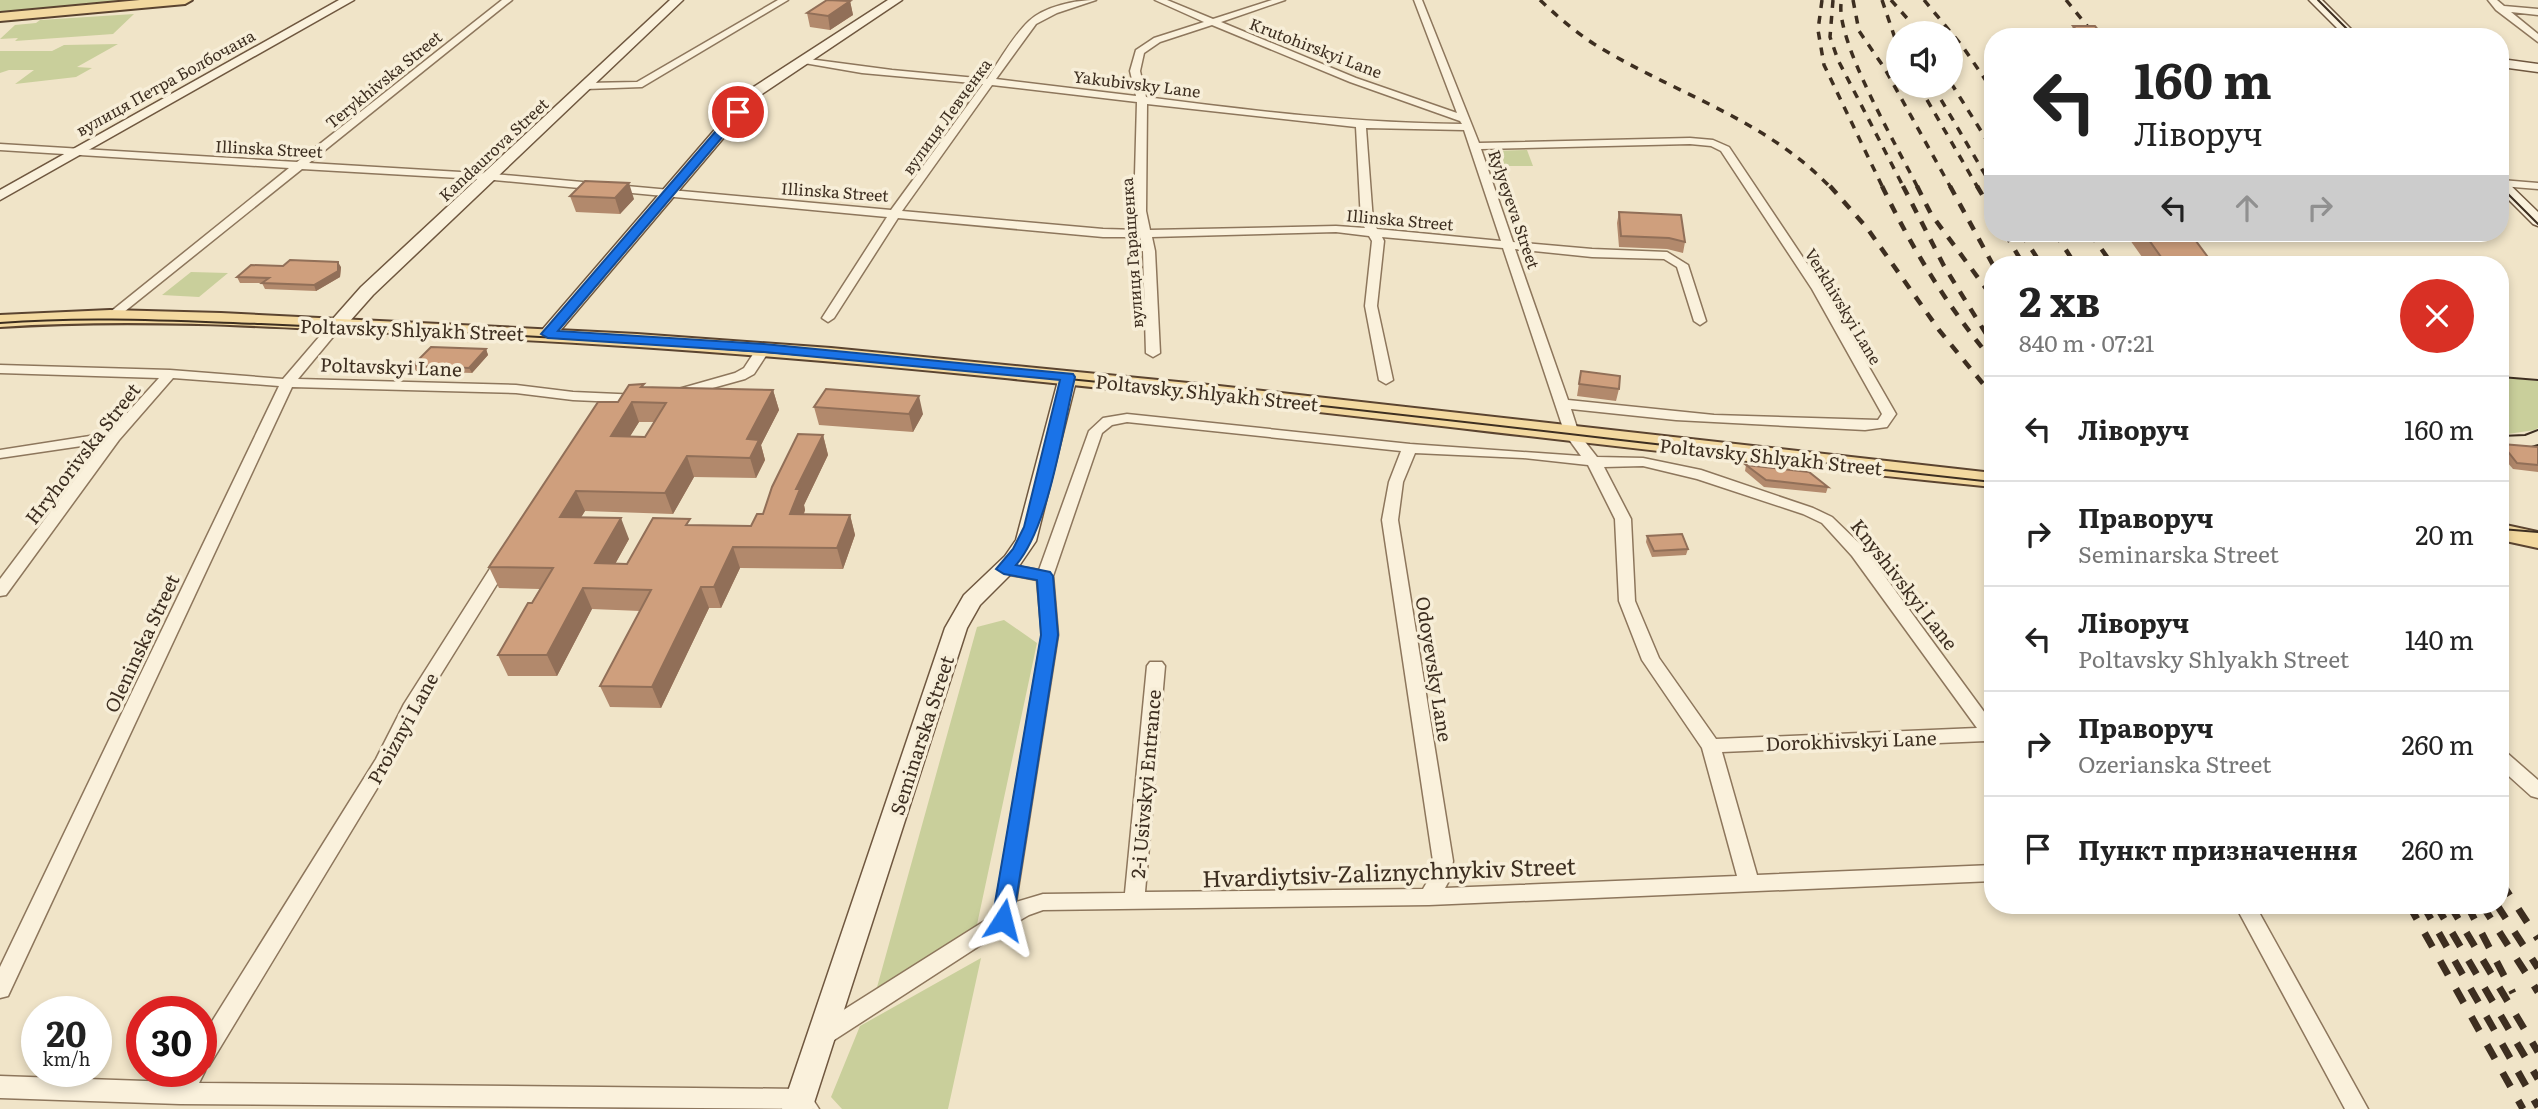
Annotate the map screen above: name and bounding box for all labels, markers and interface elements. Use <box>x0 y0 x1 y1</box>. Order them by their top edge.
street label: Krutohirskyi Lane <box>1246 11 1386 83</box>
map controls <box>1886 21 1963 98</box>
button: sound <box>1886 21 1963 98</box>
street label: вулиця Петра Болбочана <box>71 22 259 141</box>
street label: Terykhivska Street <box>320 24 447 134</box>
text: 160 m <box>2134 41 2272 114</box>
street label: вулиця Левченка <box>896 53 997 179</box>
icon: left <box>2019 56 2110 147</box>
street label: Yakubivsky Lane <box>1072 63 1202 103</box>
pin <box>708 82 768 142</box>
street label: Kandaurova Street <box>433 91 554 206</box>
icon: arrive <box>719 93 757 131</box>
text: Ліворуч <box>2134 108 2263 156</box>
street label: Illinska Street <box>215 133 324 163</box>
street label: Rylyeyeva Street <box>1483 146 1547 272</box>
street label: Illinska Street <box>780 175 890 207</box>
street label: вулиця Гаращенка <box>1114 177 1148 329</box>
icon: left <box>2155 189 2193 227</box>
icon: ahead <box>2228 189 2266 227</box>
icon: right <box>2301 189 2339 227</box>
street label: Illinska Street <box>1345 202 1455 236</box>
street label: Verkhivskyi Lane <box>1800 243 1888 369</box>
text: 2 хв <box>2019 268 2100 330</box>
button: close <box>2400 279 2474 353</box>
street label: Poltavsky Shlyakh Street <box>300 311 525 347</box>
text: 840 m · 07:21 <box>2019 325 2154 359</box>
street label: Poltavskyi Lane <box>320 350 462 382</box>
street label: Poltavsky Shlyakh Street <box>1094 366 1320 418</box>
street label: Hryhorivska Street <box>18 376 146 530</box>
text: Ліворуч <box>2078 409 2189 448</box>
text: 160 m <box>2404 409 2474 448</box>
icon: left <box>2019 410 2057 448</box>
street label: Poltavsky Shlyakh Street <box>1658 430 1884 482</box>
text: Праворуч <box>2078 497 2214 536</box>
street label: Knyshivskyi Lane <box>1845 512 1965 656</box>
text: 20 m <box>2415 514 2474 553</box>
icon: right <box>2019 515 2057 553</box>
text: Seminarska Street <box>2078 536 2279 570</box>
street label: Oleninska Street <box>97 569 186 717</box>
street label: Odoyevsky Lane <box>1410 594 1460 744</box>
text: Ліворуч <box>2078 602 2189 641</box>
text: 140 m <box>2405 619 2474 658</box>
icon: left <box>2019 620 2057 658</box>
text: Poltavsky Shlyakh Street <box>2078 641 2349 675</box>
street label: Seminarska Street <box>882 651 960 818</box>
street label: Proiznyi Lane <box>360 667 444 789</box>
street label: 2-i Usivskyi Entrance <box>1123 688 1167 880</box>
text: Праворуч <box>2078 707 2214 746</box>
street label: Dorokhivskyi Lane <box>1765 723 1937 757</box>
text: 260 m <box>2401 724 2474 763</box>
icon: right <box>2019 725 2057 763</box>
text: Ozerianska Street <box>2078 746 2271 780</box>
text: Пункт призначення <box>2078 829 2358 868</box>
text: 260 m <box>2401 829 2474 868</box>
icon: arrive <box>2019 830 2057 868</box>
street label: Hvardiytsiv-Zaliznychnykiv Street <box>1202 847 1577 895</box>
position arrow <box>966 883 1040 957</box>
speed limit sign: 30 <box>126 996 217 1087</box>
text: 20 <box>46 1006 87 1058</box>
text: km/h <box>43 1045 90 1072</box>

